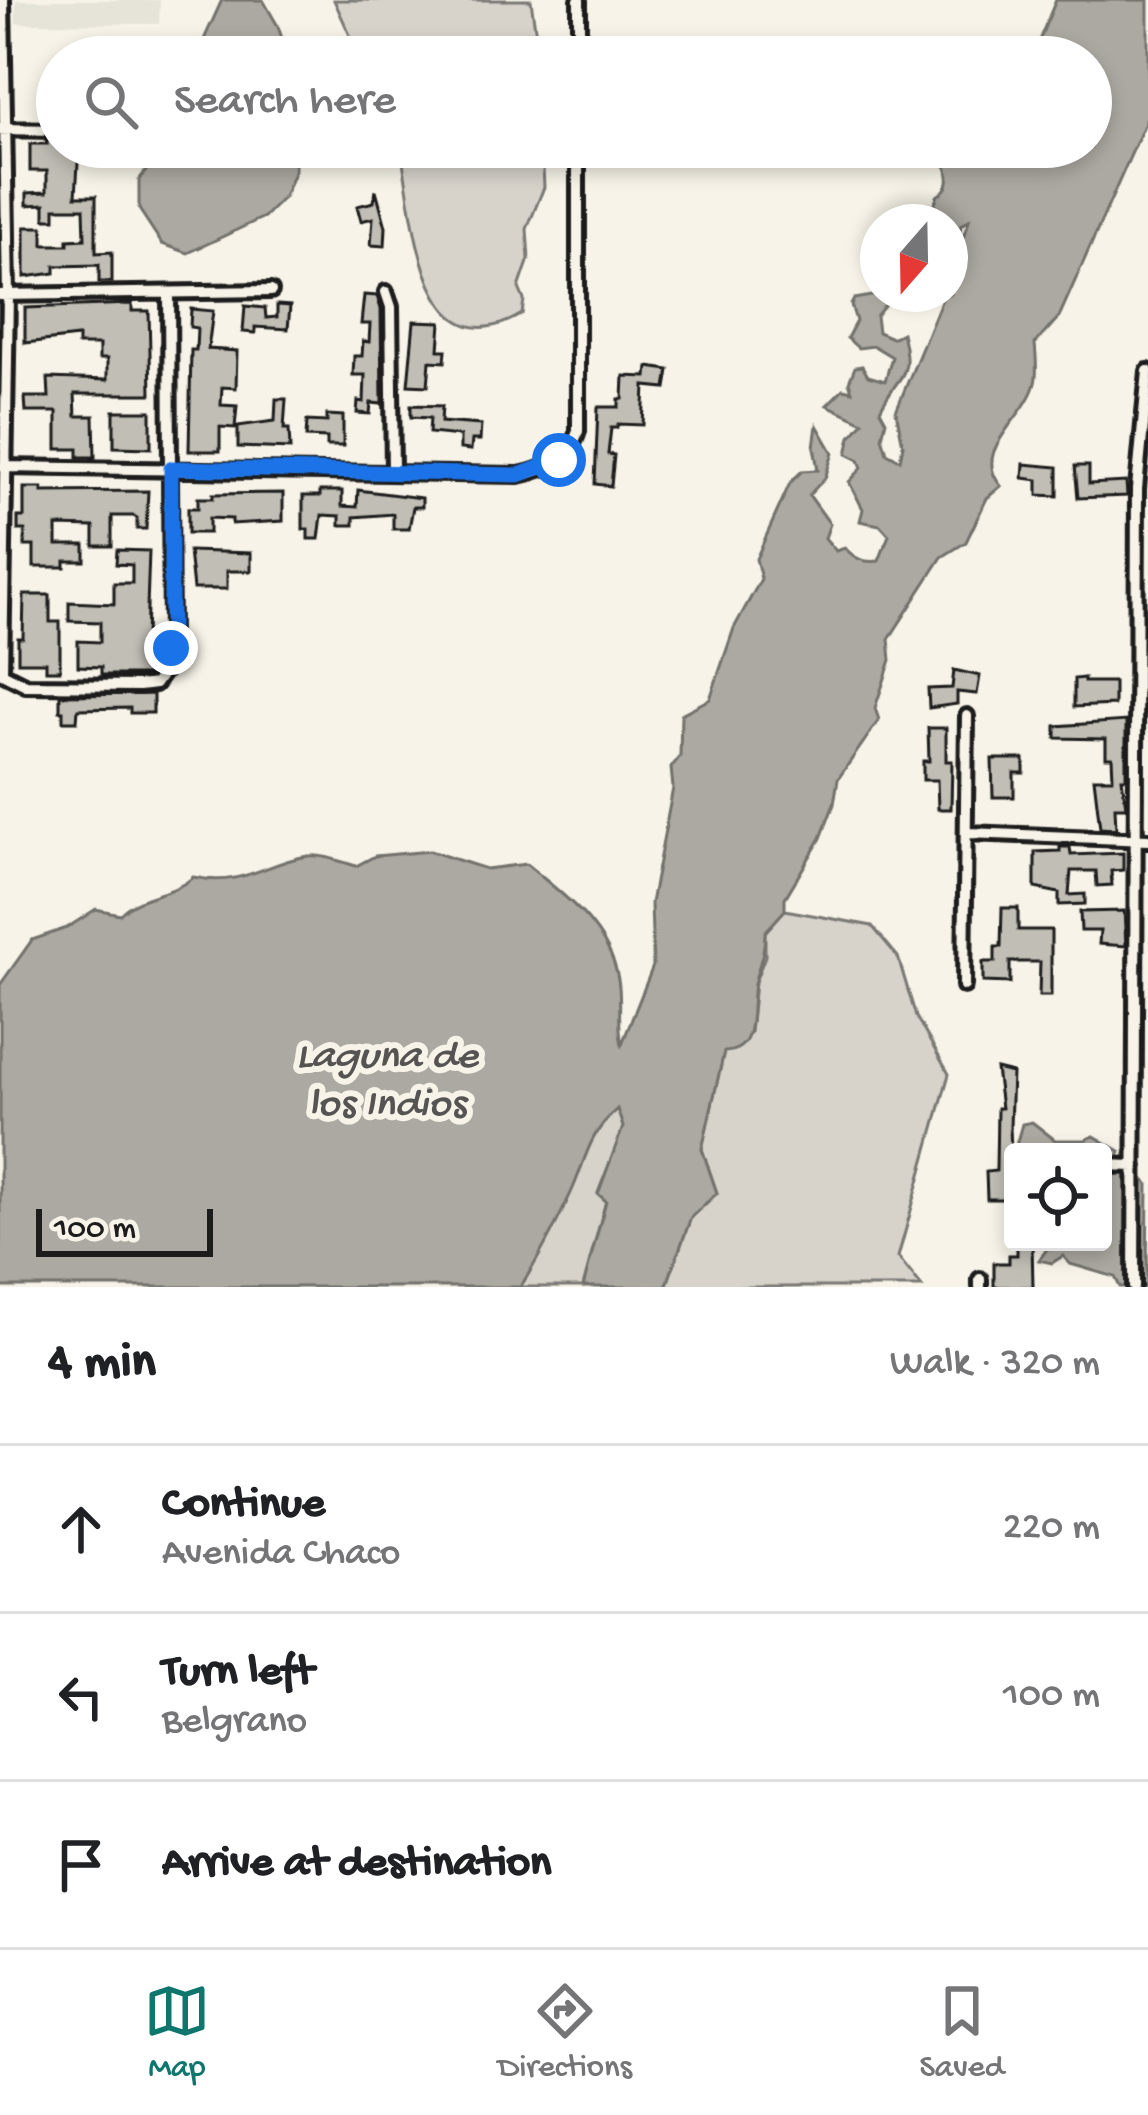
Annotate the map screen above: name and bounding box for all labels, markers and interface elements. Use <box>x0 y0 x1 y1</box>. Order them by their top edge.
search box <box>36 36 1112 168</box>
icon: search <box>78 69 144 135</box>
text: Search here <box>174 76 396 129</box>
north arrow <box>860 204 968 312</box>
route start <box>532 433 586 487</box>
route end <box>144 621 198 675</box>
water label: Laguna de los Indios <box>296 1034 479 1131</box>
map controls <box>1004 1143 1112 1251</box>
button: locate <box>1004 1143 1112 1251</box>
scale bar <box>36 1203 213 1256</box>
text: 100 m <box>54 1211 136 1249</box>
text: 4 min <box>48 1335 156 1395</box>
text: Walk · 320 m <box>890 1342 1100 1388</box>
text: Continue <box>162 1479 325 1532</box>
icon: ahead <box>48 1496 114 1562</box>
text: 220 m <box>1003 1506 1100 1552</box>
text: Avenida Chaco <box>162 1532 400 1578</box>
text: Turn left <box>162 1647 314 1700</box>
icon: left <box>48 1664 114 1730</box>
text: 100 m <box>1003 1674 1100 1720</box>
text: Belgrano <box>162 1700 307 1746</box>
icon: arrive <box>48 1832 114 1898</box>
text: Arrive at destination <box>162 1838 551 1891</box>
tab: Map <box>144 1978 210 2088</box>
tab: Directions <box>498 1978 632 2088</box>
tab: Saved <box>920 1978 1004 2088</box>

